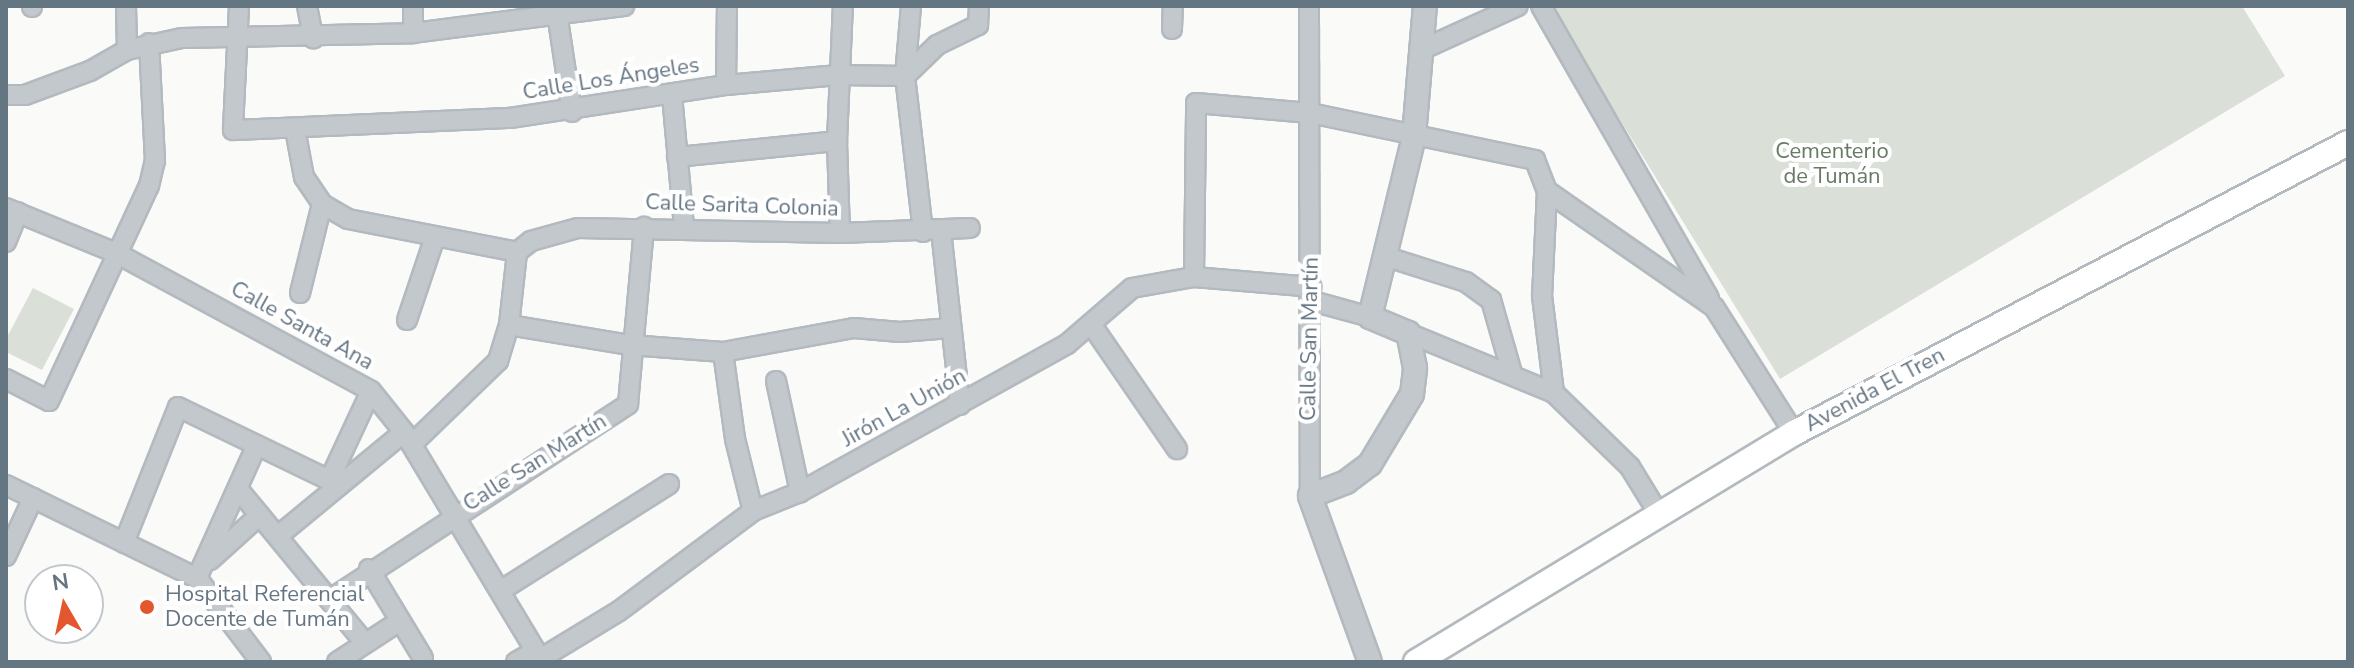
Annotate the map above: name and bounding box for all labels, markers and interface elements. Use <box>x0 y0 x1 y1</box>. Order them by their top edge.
street label: Calle Los Ángeles <box>521 52 701 106</box>
park label: Cementerio de Tumán <box>1775 138 1889 190</box>
street label: Calle Sarita Colonia <box>645 189 839 223</box>
street label: Calle San Martín <box>1295 257 1325 421</box>
street label: Calle Santa Ana <box>226 276 378 376</box>
street label: Avenida El Tren <box>1801 342 1949 438</box>
street label: Jirón La Unión <box>837 363 971 453</box>
street label: Calle San Martín <box>458 408 612 518</box>
north arrow <box>24 564 104 644</box>
text: N <box>50 566 71 598</box>
place label: Hospital Referencial Docente de Tumán <box>165 581 364 632</box>
marker: Hospital Referencial Docente de Tumán <box>136 596 158 618</box>

